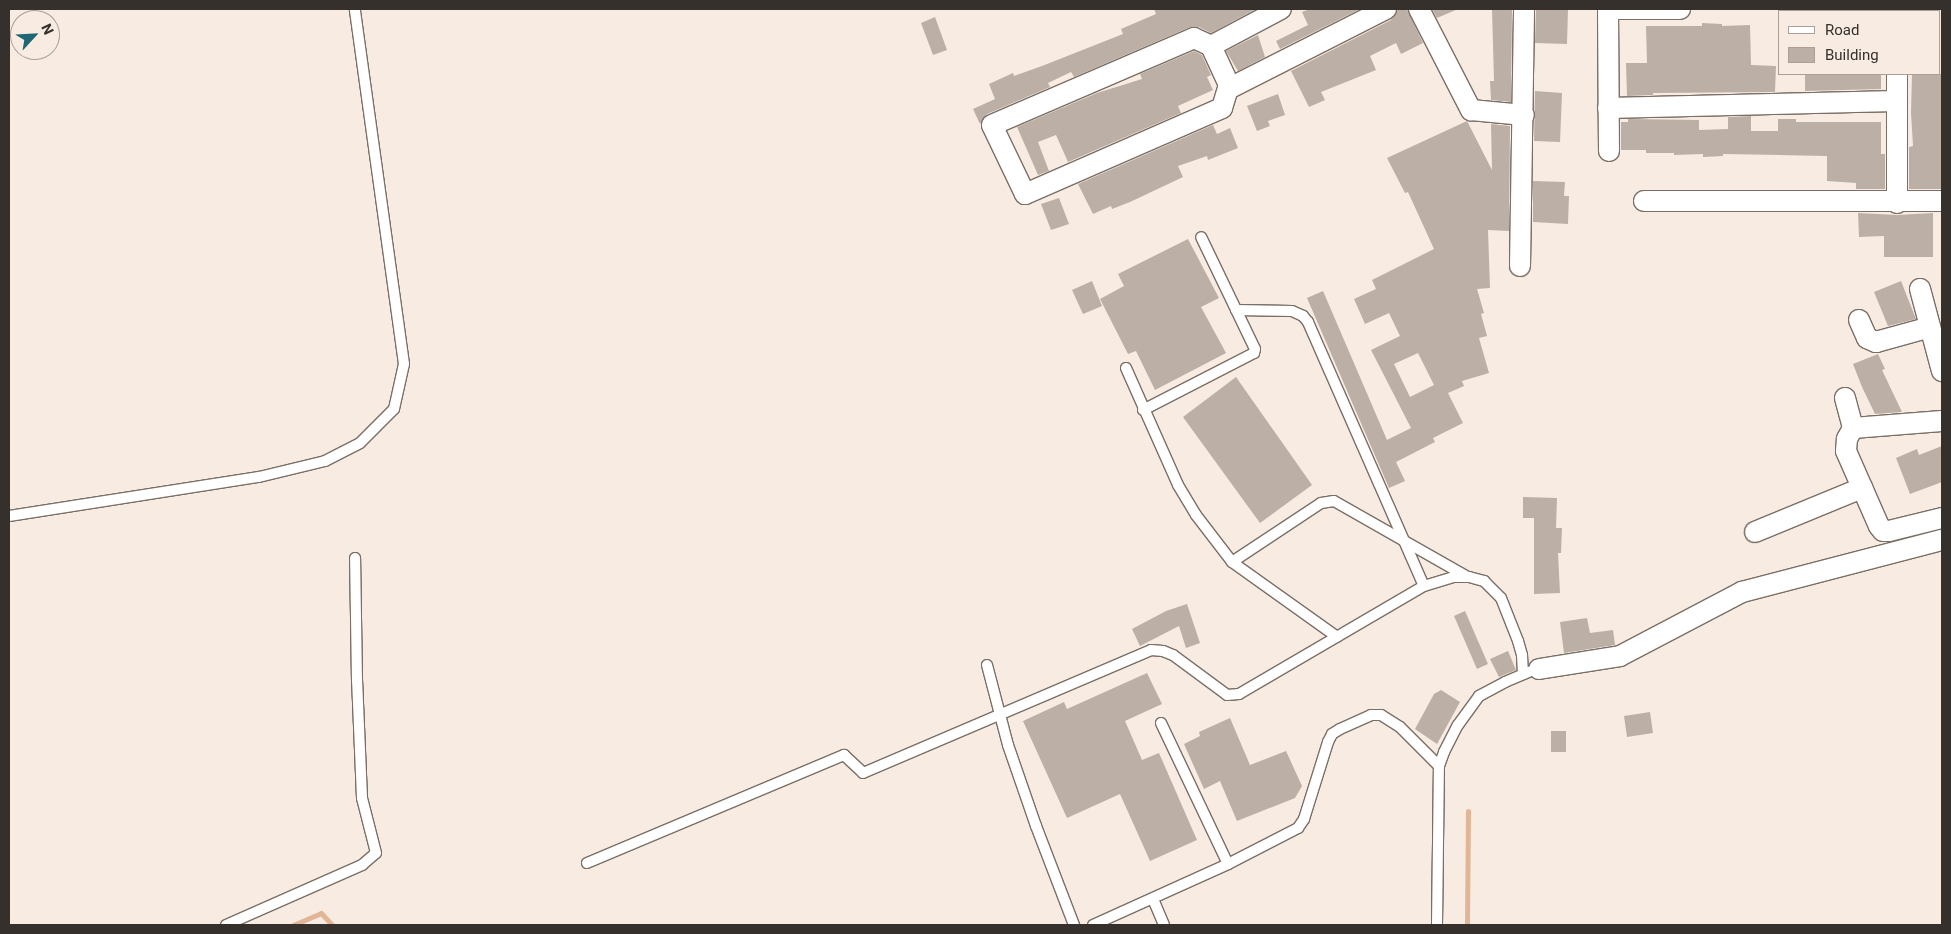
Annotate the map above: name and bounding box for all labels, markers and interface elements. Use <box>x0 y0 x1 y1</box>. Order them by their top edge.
north arrow <box>10 10 60 60</box>
legend <box>1778 10 1941 75</box>
text: N <box>38 21 57 37</box>
text: Road <box>1825 21 1859 39</box>
text: Building <box>1825 46 1879 64</box>

